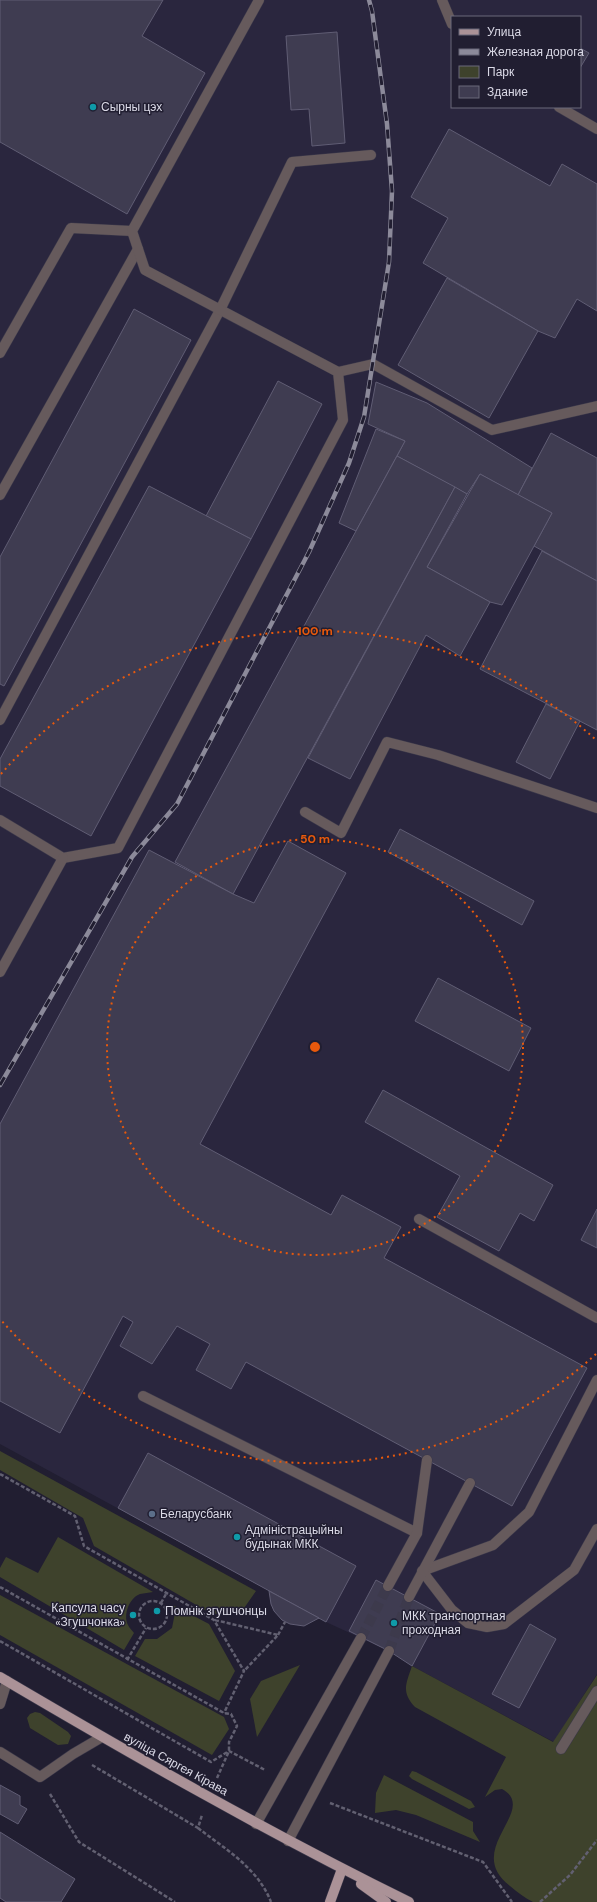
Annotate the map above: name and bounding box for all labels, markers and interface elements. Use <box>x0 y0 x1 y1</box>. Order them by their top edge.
legend <box>451 16 581 108</box>
text: Улица <box>487 24 521 40</box>
text: Железная дорога <box>487 44 584 60</box>
text: Парк <box>487 64 515 80</box>
text: Здание <box>487 84 528 100</box>
place label: Сырны цэх <box>101 99 162 115</box>
marker: Сырны цэх <box>88 102 98 112</box>
text: 100 m <box>297 623 333 639</box>
text: 50 m <box>300 831 330 847</box>
centre of rings <box>308 1040 322 1054</box>
place label: Беларусбанк <box>160 1506 232 1522</box>
marker: Беларусбанк <box>147 1509 157 1519</box>
place label: Адміністрацыйны будынак МКК <box>245 1522 343 1552</box>
marker: Адміністрацыйны будынак МКК <box>232 1532 242 1542</box>
place label: Капсула часу «Згушчонка» <box>51 1600 125 1630</box>
place label: Помнік згушчонцы <box>165 1603 267 1619</box>
marker: Помнік згушчонцы <box>152 1606 162 1616</box>
place label: МКК транспортная проходная <box>402 1608 506 1638</box>
marker: Капсула часу «Згушчонка» <box>128 1610 138 1620</box>
marker: МКК транспортная проходная <box>389 1618 399 1628</box>
street label: вуліца Сяргея Кірава <box>121 1729 231 1799</box>

